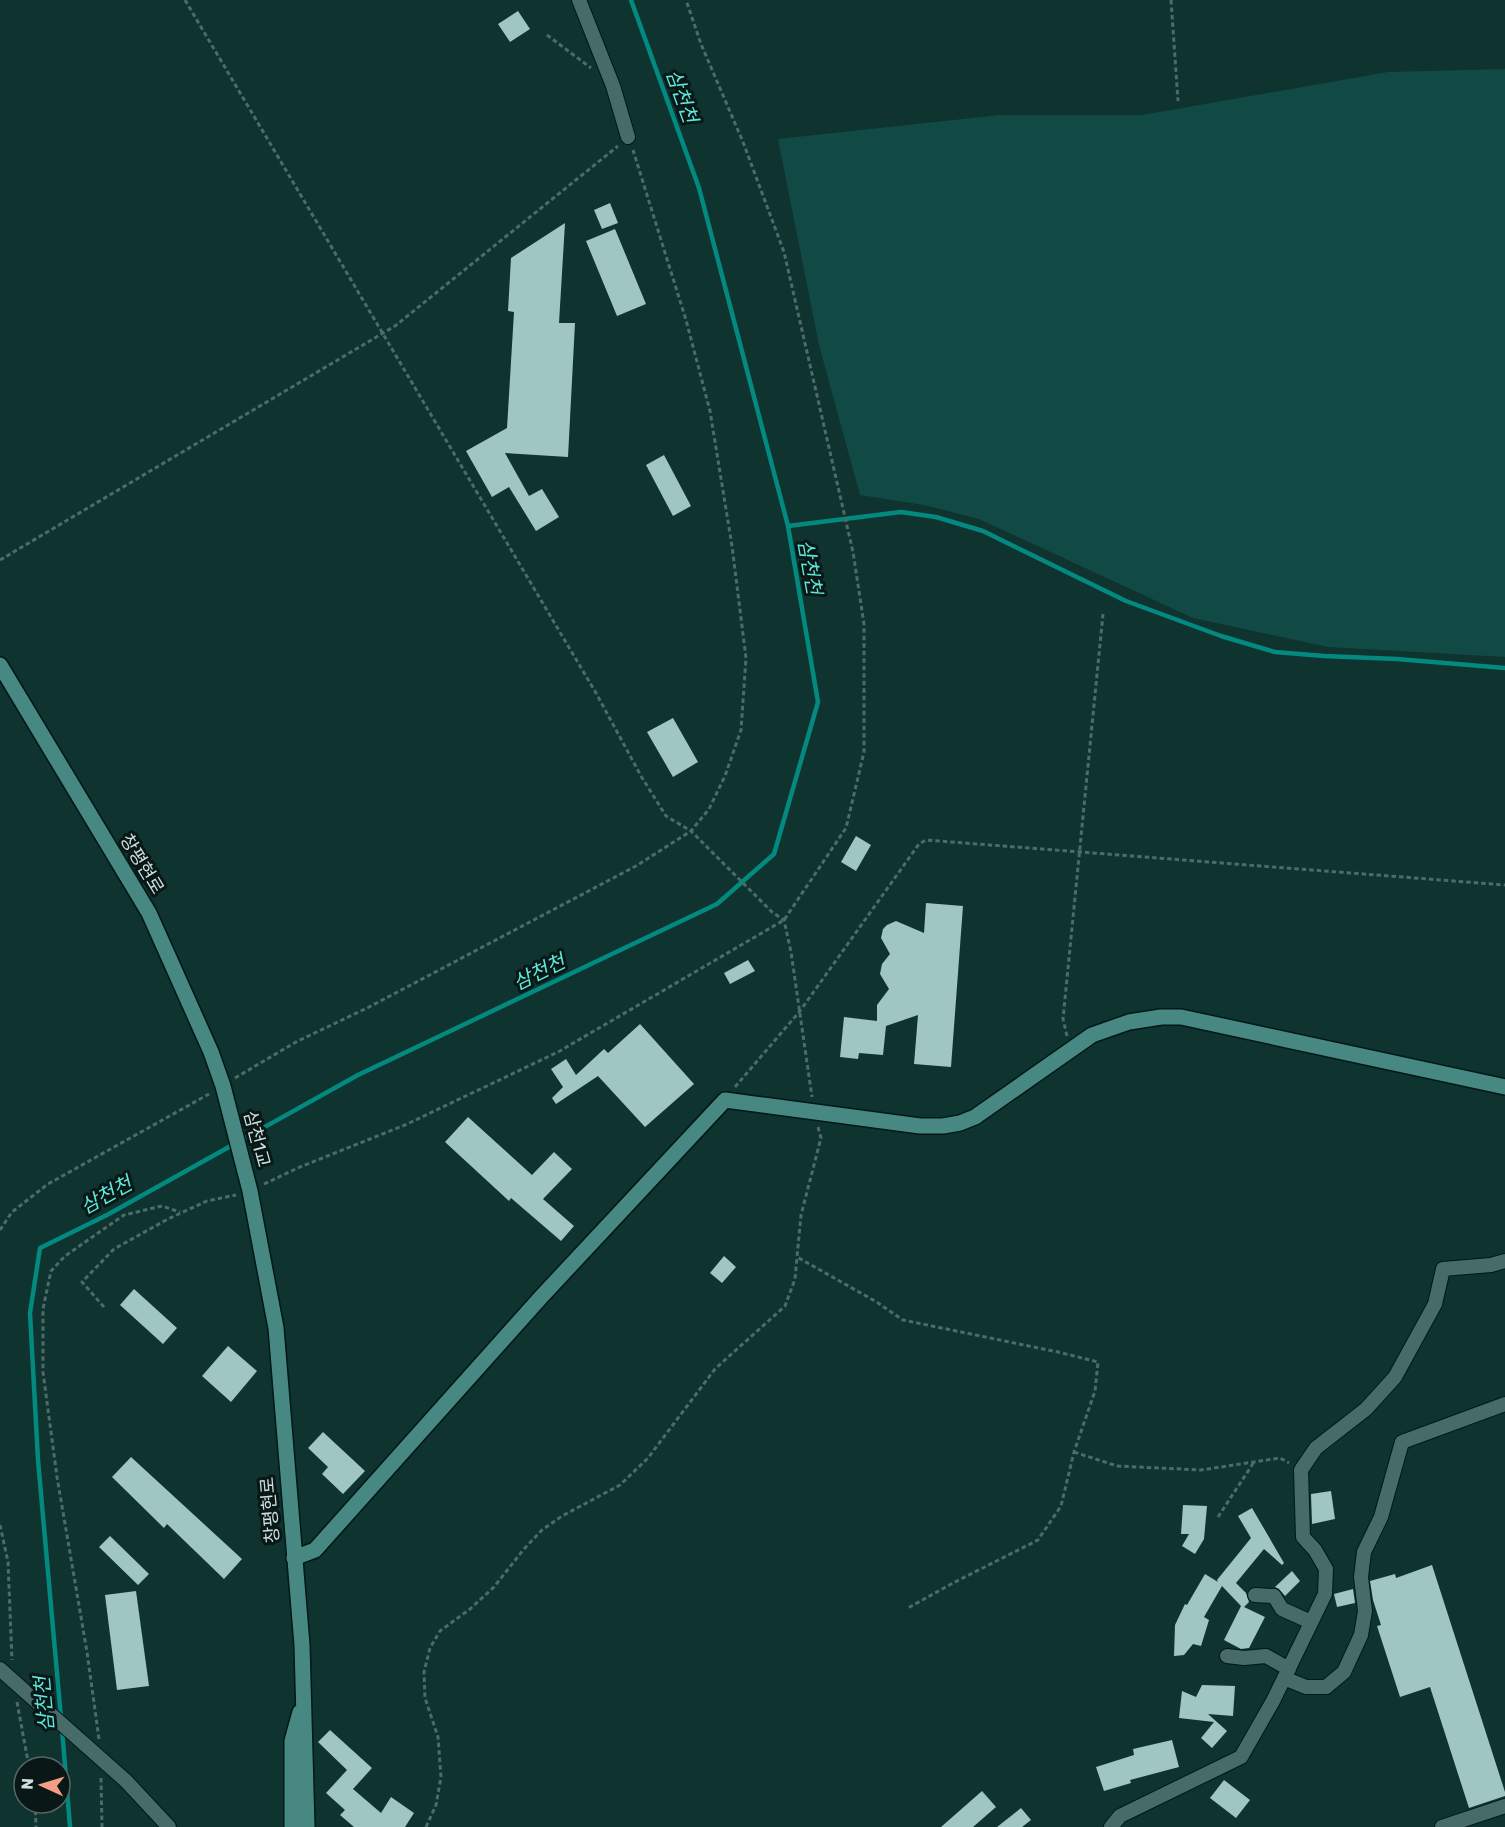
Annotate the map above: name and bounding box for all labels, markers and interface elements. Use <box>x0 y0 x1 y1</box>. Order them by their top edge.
water label: 삼천천 <box>661 66 704 128</box>
water label: 삼천천 <box>793 538 827 599</box>
street label: 창평현로 <box>116 830 168 898</box>
water label: 삼천천 <box>509 948 571 995</box>
street label: 삼천1교 <box>239 1108 275 1170</box>
water label: 삼천천 <box>76 1170 138 1219</box>
street label: 창평현로 <box>256 1476 284 1544</box>
water label: 삼천천 <box>29 1673 58 1733</box>
north arrow <box>12 1755 72 1815</box>
text: N <box>18 1778 37 1790</box>

